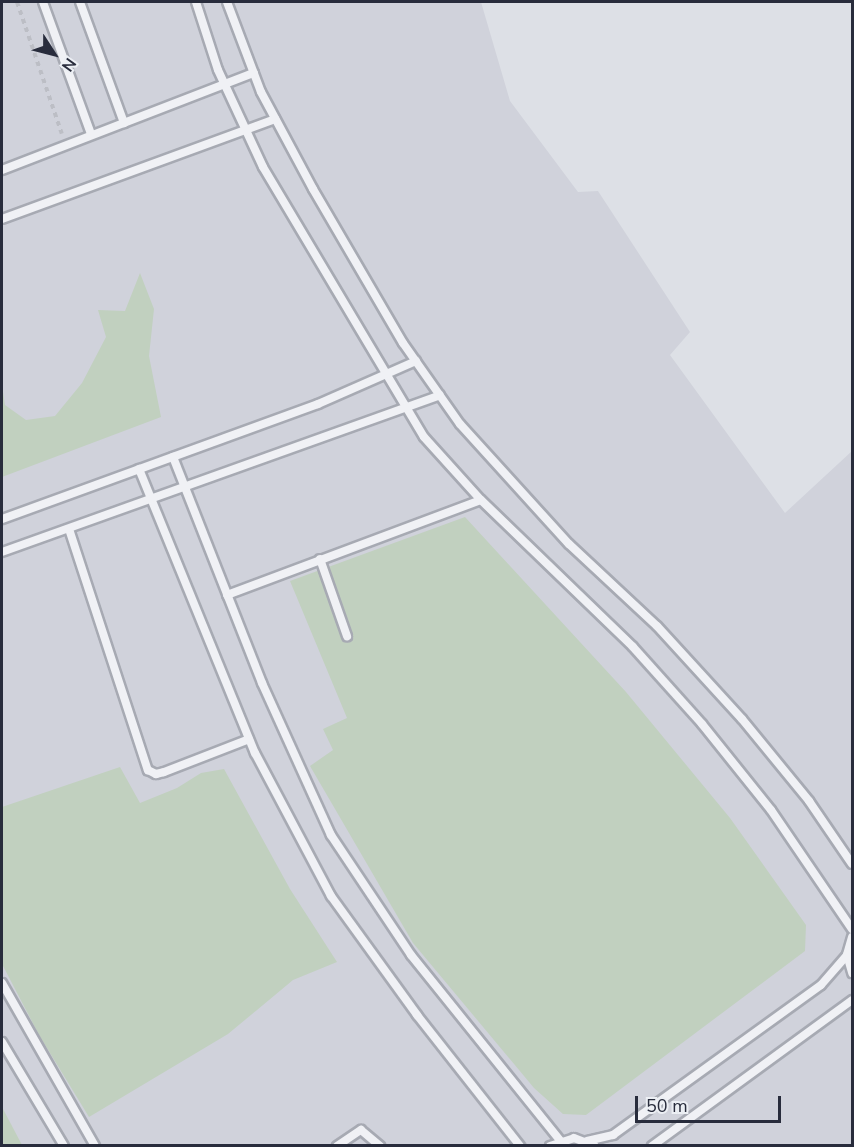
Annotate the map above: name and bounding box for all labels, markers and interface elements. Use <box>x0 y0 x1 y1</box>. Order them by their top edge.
north arrow <box>24 24 84 84</box>
text: N <box>56 53 81 76</box>
scale bar <box>638 1084 784 1122</box>
text: 50 m <box>646 1094 688 1118</box>

